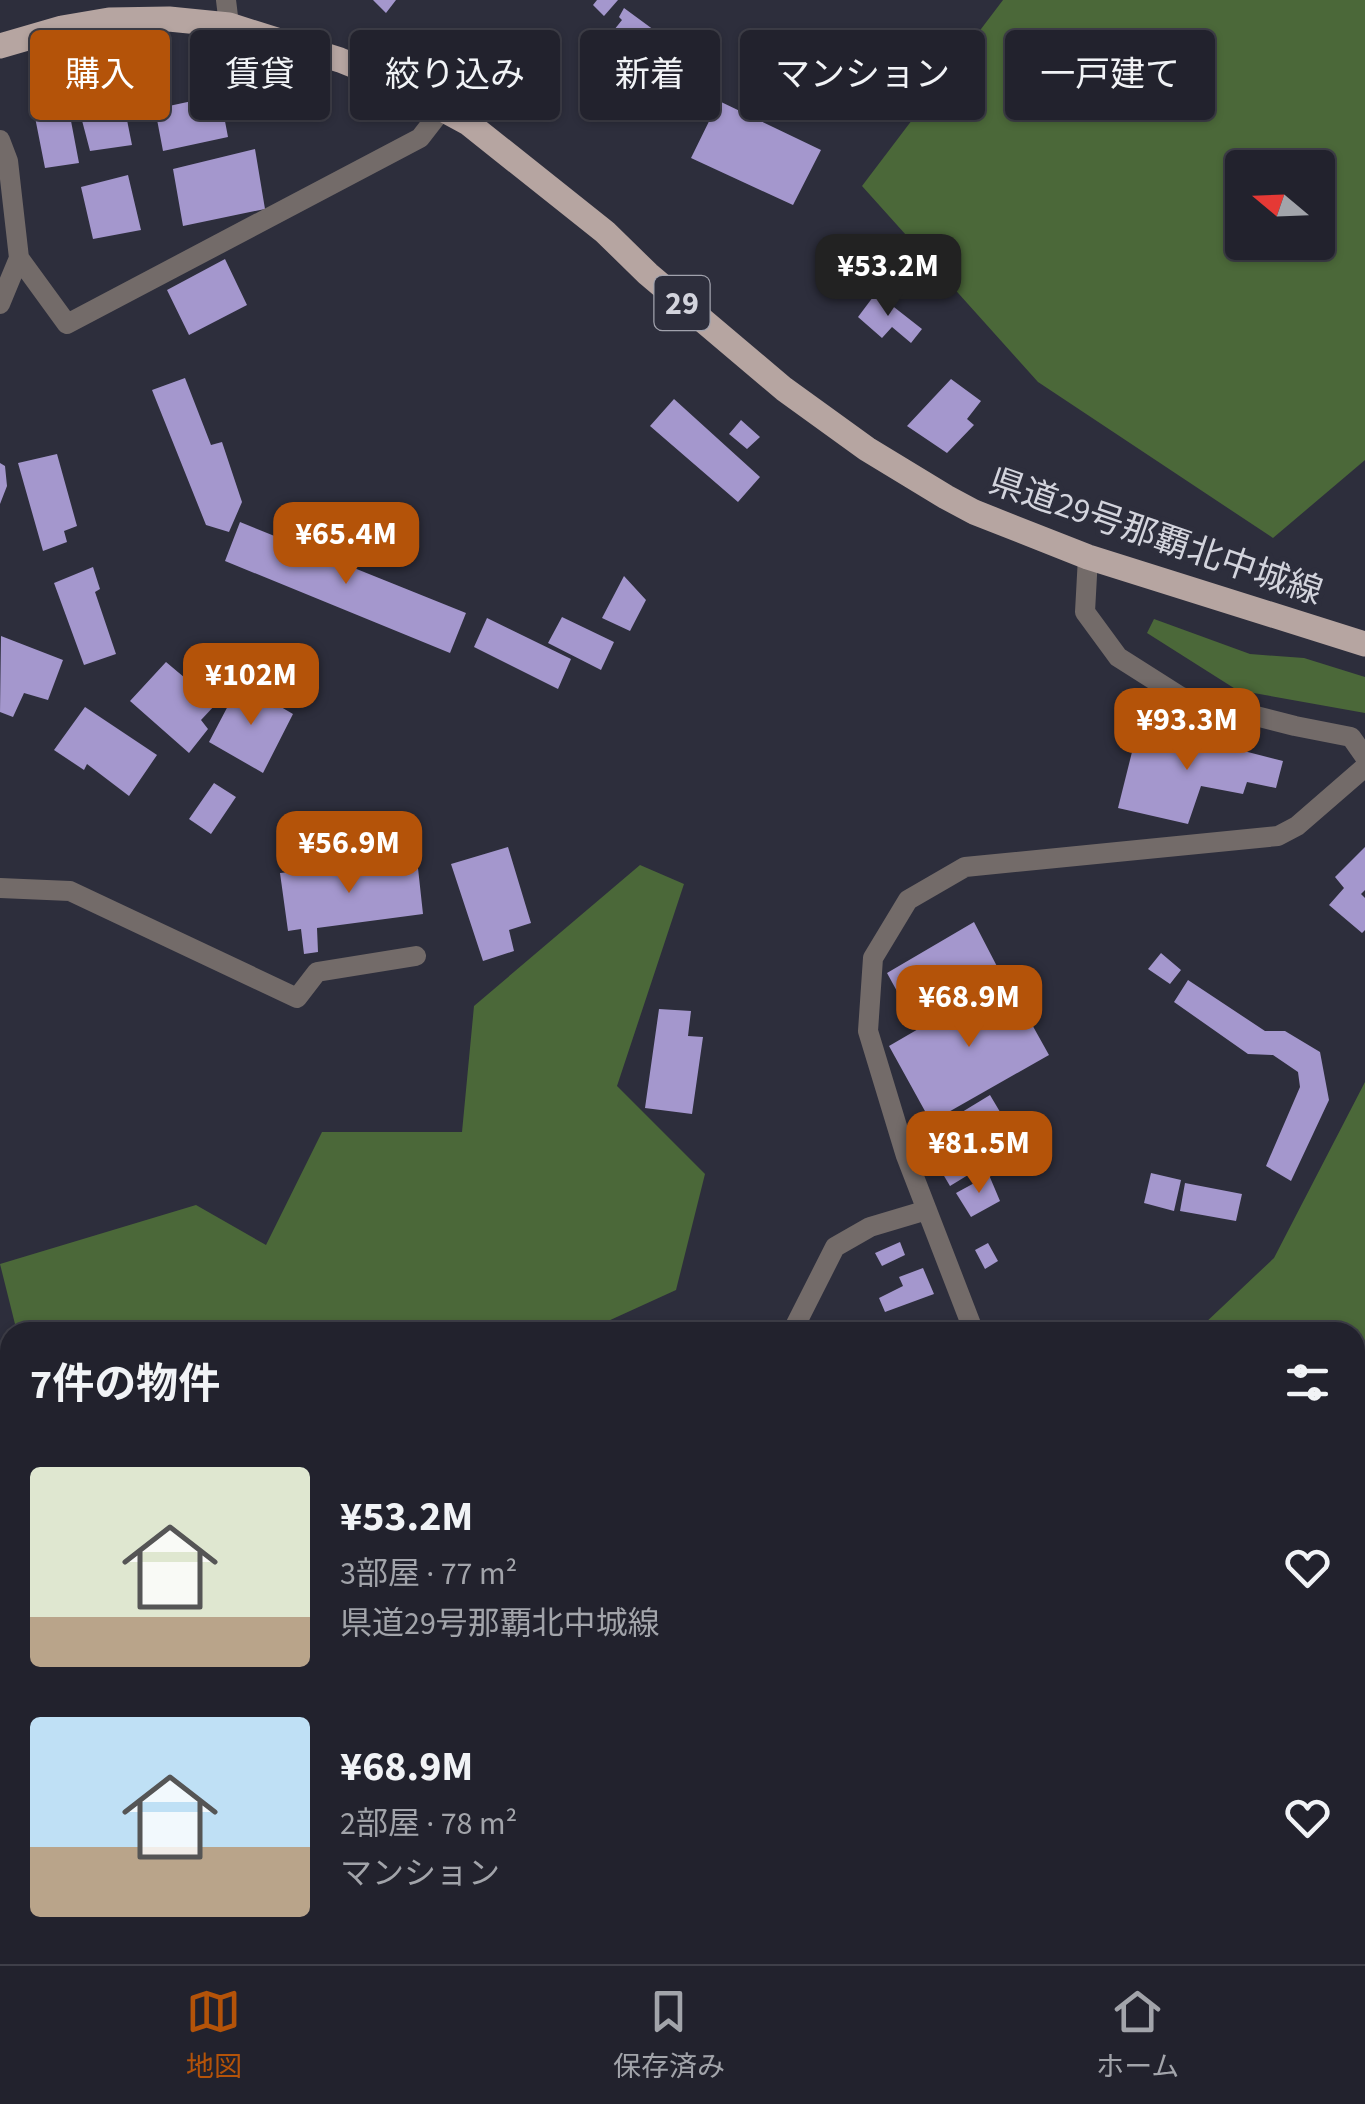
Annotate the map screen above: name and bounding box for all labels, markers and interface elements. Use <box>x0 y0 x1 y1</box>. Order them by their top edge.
chip: 購入 <box>30 30 170 120</box>
chip: 賃貸 <box>190 30 330 120</box>
chip: 絞り込み <box>350 30 560 120</box>
chip: 新着 <box>580 30 720 120</box>
chip: マンション <box>740 30 985 120</box>
chip: 一戸建て <box>1005 30 1215 120</box>
north arrow <box>1225 150 1335 260</box>
map controls <box>1225 150 1335 260</box>
pin: ¥53.2M <box>807 234 969 319</box>
text: ¥53.2M <box>837 243 939 289</box>
road number: 29 <box>654 276 710 330</box>
street label: 県道29号那覇北中城線 <box>982 456 1329 618</box>
pin: ¥65.4M <box>265 502 427 587</box>
text: ¥65.4M <box>295 511 397 557</box>
pin: ¥102M <box>181 643 321 728</box>
text: ¥102M <box>205 652 297 698</box>
pin: ¥93.3M <box>1106 688 1268 773</box>
text: ¥93.3M <box>1136 697 1238 743</box>
pin: ¥56.9M <box>268 811 430 896</box>
text: ¥56.9M <box>298 820 400 866</box>
pin: ¥68.9M <box>888 965 1050 1050</box>
text: ¥68.9M <box>918 974 1020 1020</box>
pin: ¥81.5M <box>898 1111 1060 1196</box>
text: ¥81.5M <box>928 1120 1030 1166</box>
text: 7件の物件 <box>30 1355 220 1415</box>
icon: filters <box>1280 1355 1335 1410</box>
text: ¥53.2M <box>340 1487 473 1547</box>
icon: home <box>110 1507 230 1627</box>
icon: heart <box>1280 1540 1335 1595</box>
text: 3部屋 · 77 m² <box>340 1551 517 1597</box>
text: 県道29号那覇北中城線 <box>340 1601 660 1647</box>
text: ¥68.9M <box>340 1737 473 1797</box>
icon: home <box>110 1757 230 1877</box>
icon: heart <box>1280 1790 1335 1845</box>
text: 2部屋 · 78 m² <box>340 1801 517 1847</box>
text: マンション <box>340 1851 500 1897</box>
tab: 地図 <box>186 1984 242 2087</box>
tab: 保存済み <box>613 1984 725 2087</box>
tab: ホーム <box>1096 1984 1179 2087</box>

